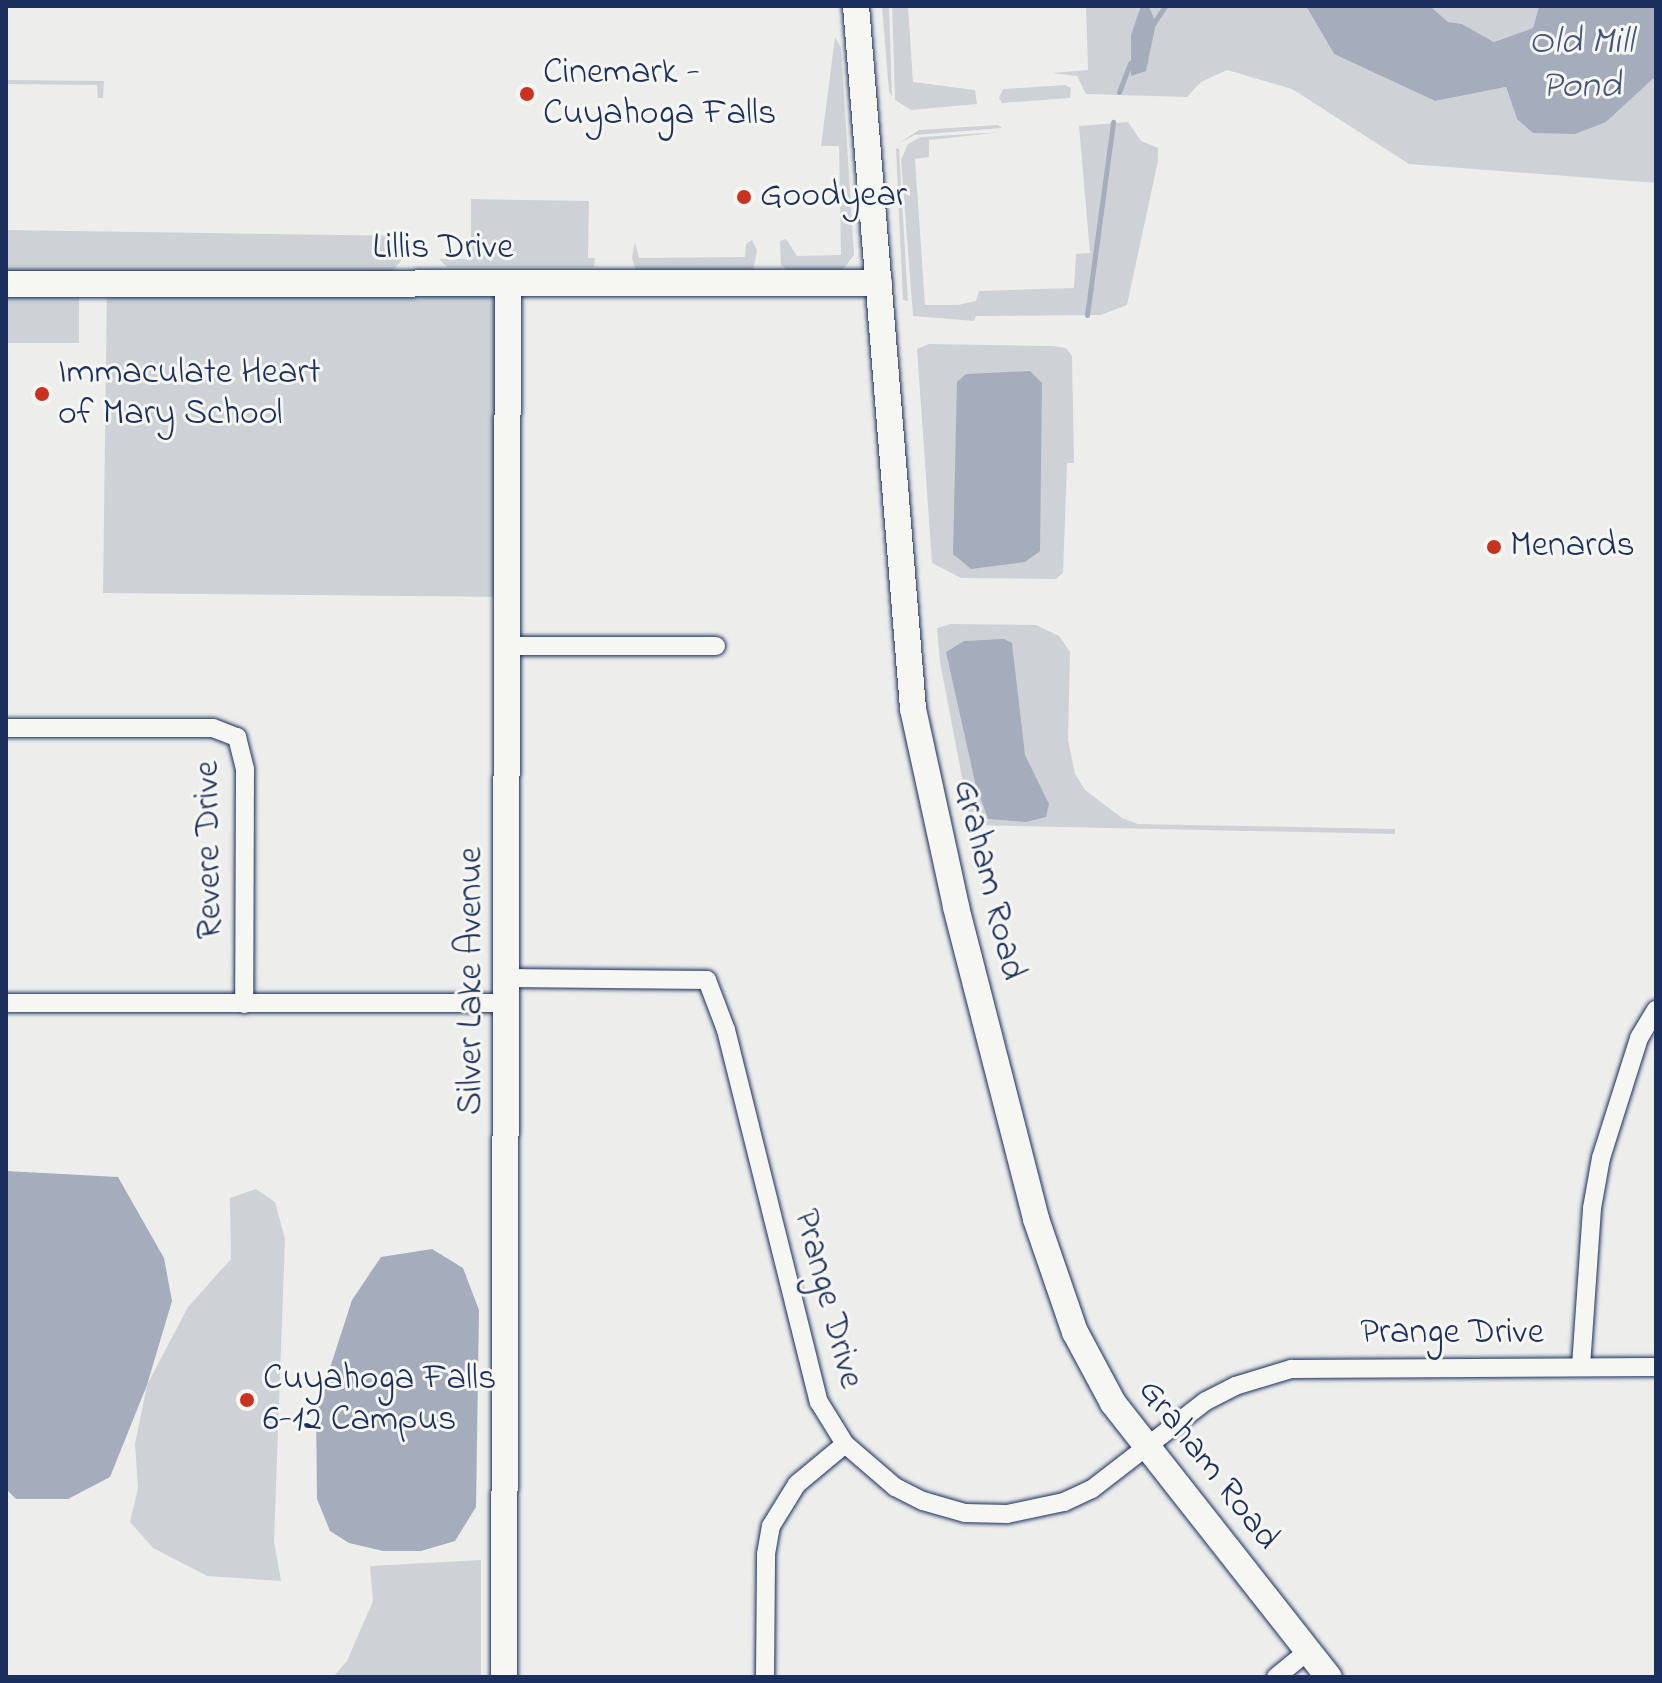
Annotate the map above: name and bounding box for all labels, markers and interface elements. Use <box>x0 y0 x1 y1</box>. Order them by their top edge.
water label: Old Mill Pond <box>1529 21 1633 110</box>
place label: Cinemark - Cuyahoga Falls <box>543 51 776 136</box>
marker: Cinemark - Cuyahoga Falls <box>518 85 536 103</box>
place label: Goodyear <box>760 175 907 219</box>
marker: Goodyear <box>735 188 753 206</box>
street label: Lillis Drive <box>373 227 513 271</box>
place label: Immaculate Heart of Mary School <box>58 351 321 436</box>
marker: Immaculate Heart of Mary School <box>33 385 51 403</box>
place label: Menards <box>1510 525 1635 569</box>
marker: Menards <box>1485 538 1503 556</box>
street label: Revere Drive <box>187 760 233 940</box>
street label: Graham Road <box>942 775 1034 985</box>
street label: Silver Lake Avenue <box>450 847 494 1115</box>
street label: Prange Drive <box>782 1205 872 1393</box>
street label: Prange Drive <box>1360 1312 1544 1356</box>
place label: Cuyahoga Falls 6-12 Campus <box>263 1357 496 1442</box>
street label: Graham Road <box>1128 1371 1288 1559</box>
marker: Cuyahoga Falls 6-12 Campus <box>238 1391 256 1409</box>

